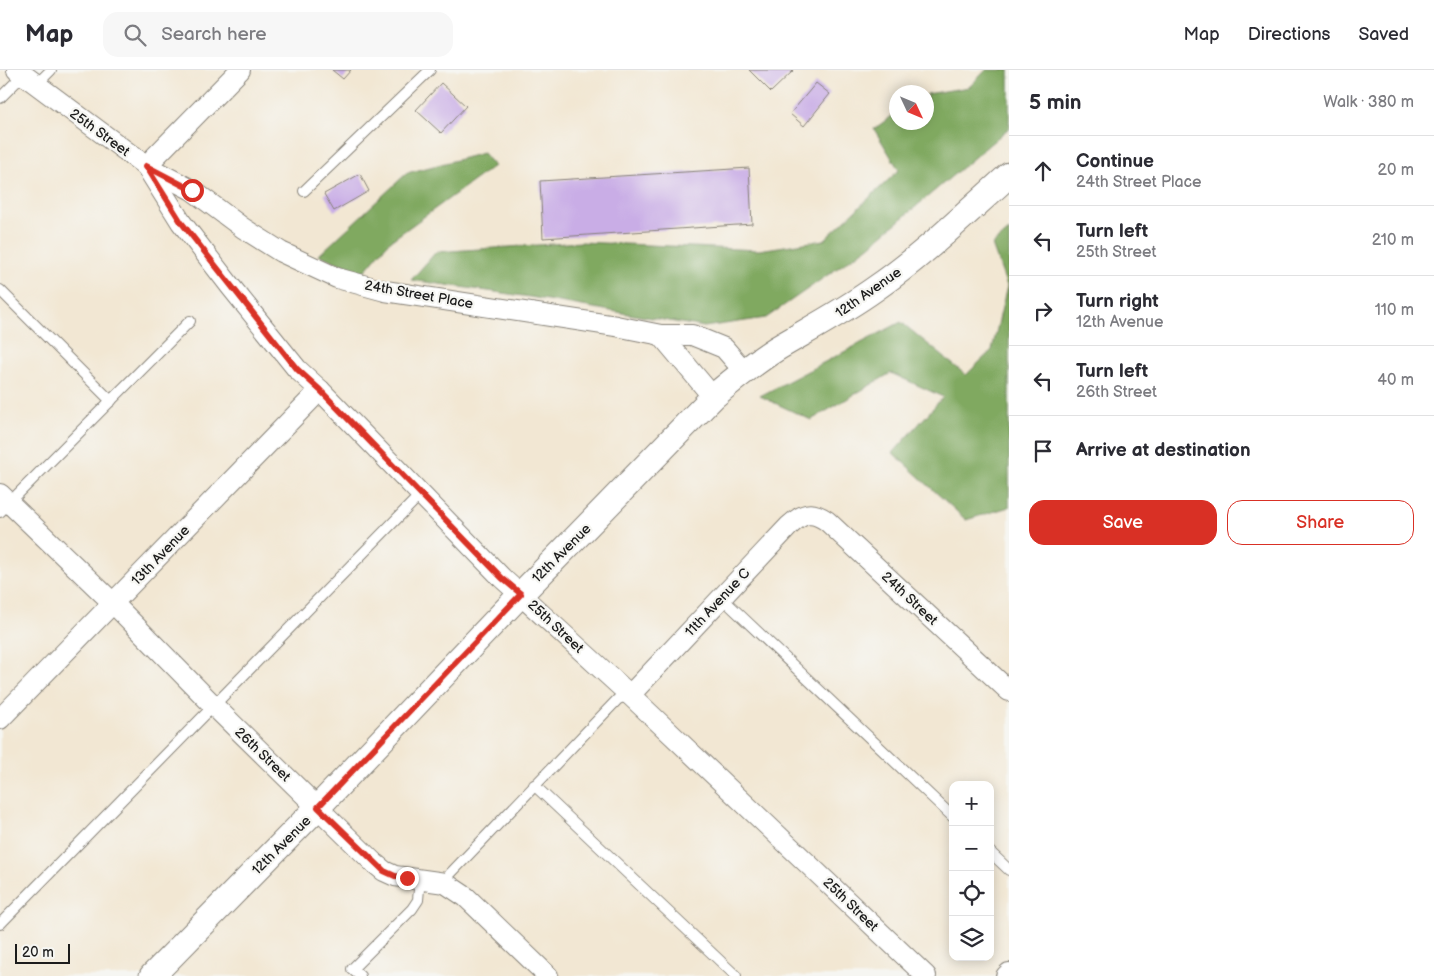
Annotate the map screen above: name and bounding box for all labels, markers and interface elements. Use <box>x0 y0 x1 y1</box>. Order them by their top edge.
search box <box>103 12 453 57</box>
text: Map <box>25 20 73 49</box>
icon: search <box>121 21 149 49</box>
text: Search here <box>161 23 267 46</box>
text: Map <box>1184 24 1220 45</box>
text: Directions <box>1248 24 1330 45</box>
text: Saved <box>1358 24 1409 45</box>
north arrow <box>889 85 934 130</box>
text: 5 min <box>1029 90 1082 115</box>
text: Walk · 380 m <box>1323 93 1414 112</box>
street label: 25th Street <box>66 105 134 160</box>
text: Continue <box>1076 150 1154 173</box>
icon: ahead <box>1029 157 1057 185</box>
text: 20 m <box>1378 161 1414 180</box>
text: 24th Street Place <box>1076 173 1202 192</box>
route start <box>181 179 204 202</box>
text: Turn left <box>1076 220 1148 243</box>
icon: left <box>1029 227 1057 255</box>
text: 210 m <box>1372 231 1414 250</box>
text: 25th Street <box>1076 243 1156 262</box>
street label: 12th Avenue <box>832 264 904 321</box>
street label: 24th Street Place <box>363 277 474 312</box>
text: Turn right <box>1076 290 1159 313</box>
icon: right <box>1029 297 1057 325</box>
text: 110 m <box>1375 301 1414 320</box>
text: 12th Avenue <box>1076 313 1163 332</box>
text: Turn left <box>1076 360 1148 383</box>
icon: left <box>1029 367 1057 395</box>
text: 40 m <box>1377 371 1414 390</box>
text: 26th Street <box>1076 383 1157 402</box>
icon: arrive <box>1029 437 1057 465</box>
text: Arrive at destination <box>1076 439 1251 462</box>
button: Save <box>1029 500 1217 545</box>
button: Share <box>1227 500 1414 545</box>
street label: 12th Avenue <box>528 520 594 586</box>
street label: 13th Avenue <box>128 522 193 589</box>
street label: 11th Avenue C <box>681 565 753 640</box>
street label: 24th Street <box>878 568 942 629</box>
street label: 25th Street <box>524 596 588 657</box>
street label: 26th Street <box>231 724 295 786</box>
map controls <box>949 781 994 961</box>
button: + <box>949 781 994 826</box>
street label: 12th Avenue <box>248 812 314 878</box>
button: − <box>949 826 994 871</box>
route end <box>396 867 419 890</box>
button: locate <box>949 871 994 916</box>
street label: 25th Street <box>819 874 882 935</box>
button: layers <box>949 916 994 961</box>
scale bar <box>15 941 70 964</box>
text: 20 m <box>22 944 54 961</box>

